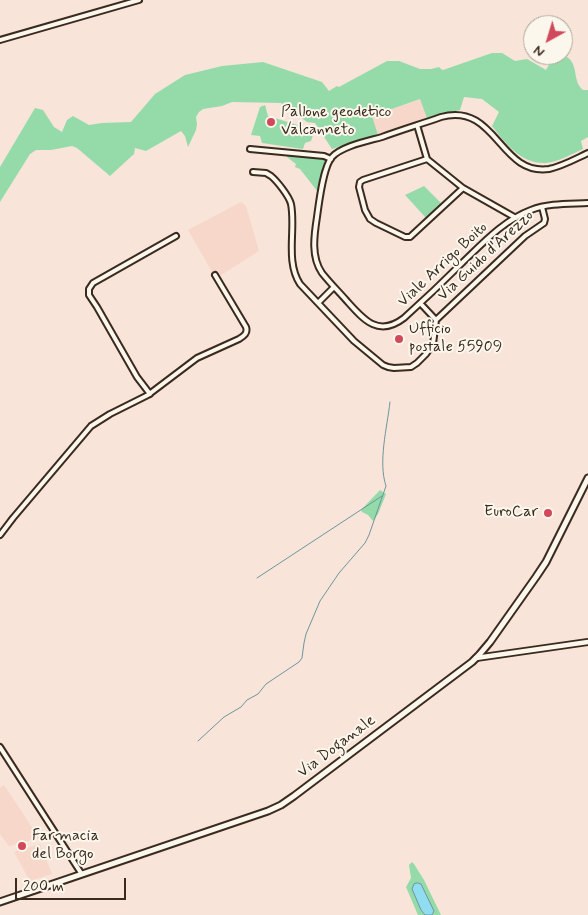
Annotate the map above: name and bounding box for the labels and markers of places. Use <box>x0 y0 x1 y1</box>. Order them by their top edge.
place label: Pallone geodetico Valcanneto <box>281 103 391 141</box>
marker: Pallone geodetico Valcanneto <box>265 116 277 128</box>
place label: Ufficio postale 55909 <box>409 320 502 358</box>
marker: Ufficio postale 55909 <box>393 333 405 345</box>
place label: EuroCar <box>484 503 538 523</box>
marker: EuroCar <box>542 507 554 519</box>
place label: Farmacia del Borgo <box>32 827 99 865</box>
marker: Farmacia del Borgo <box>16 840 28 852</box>

